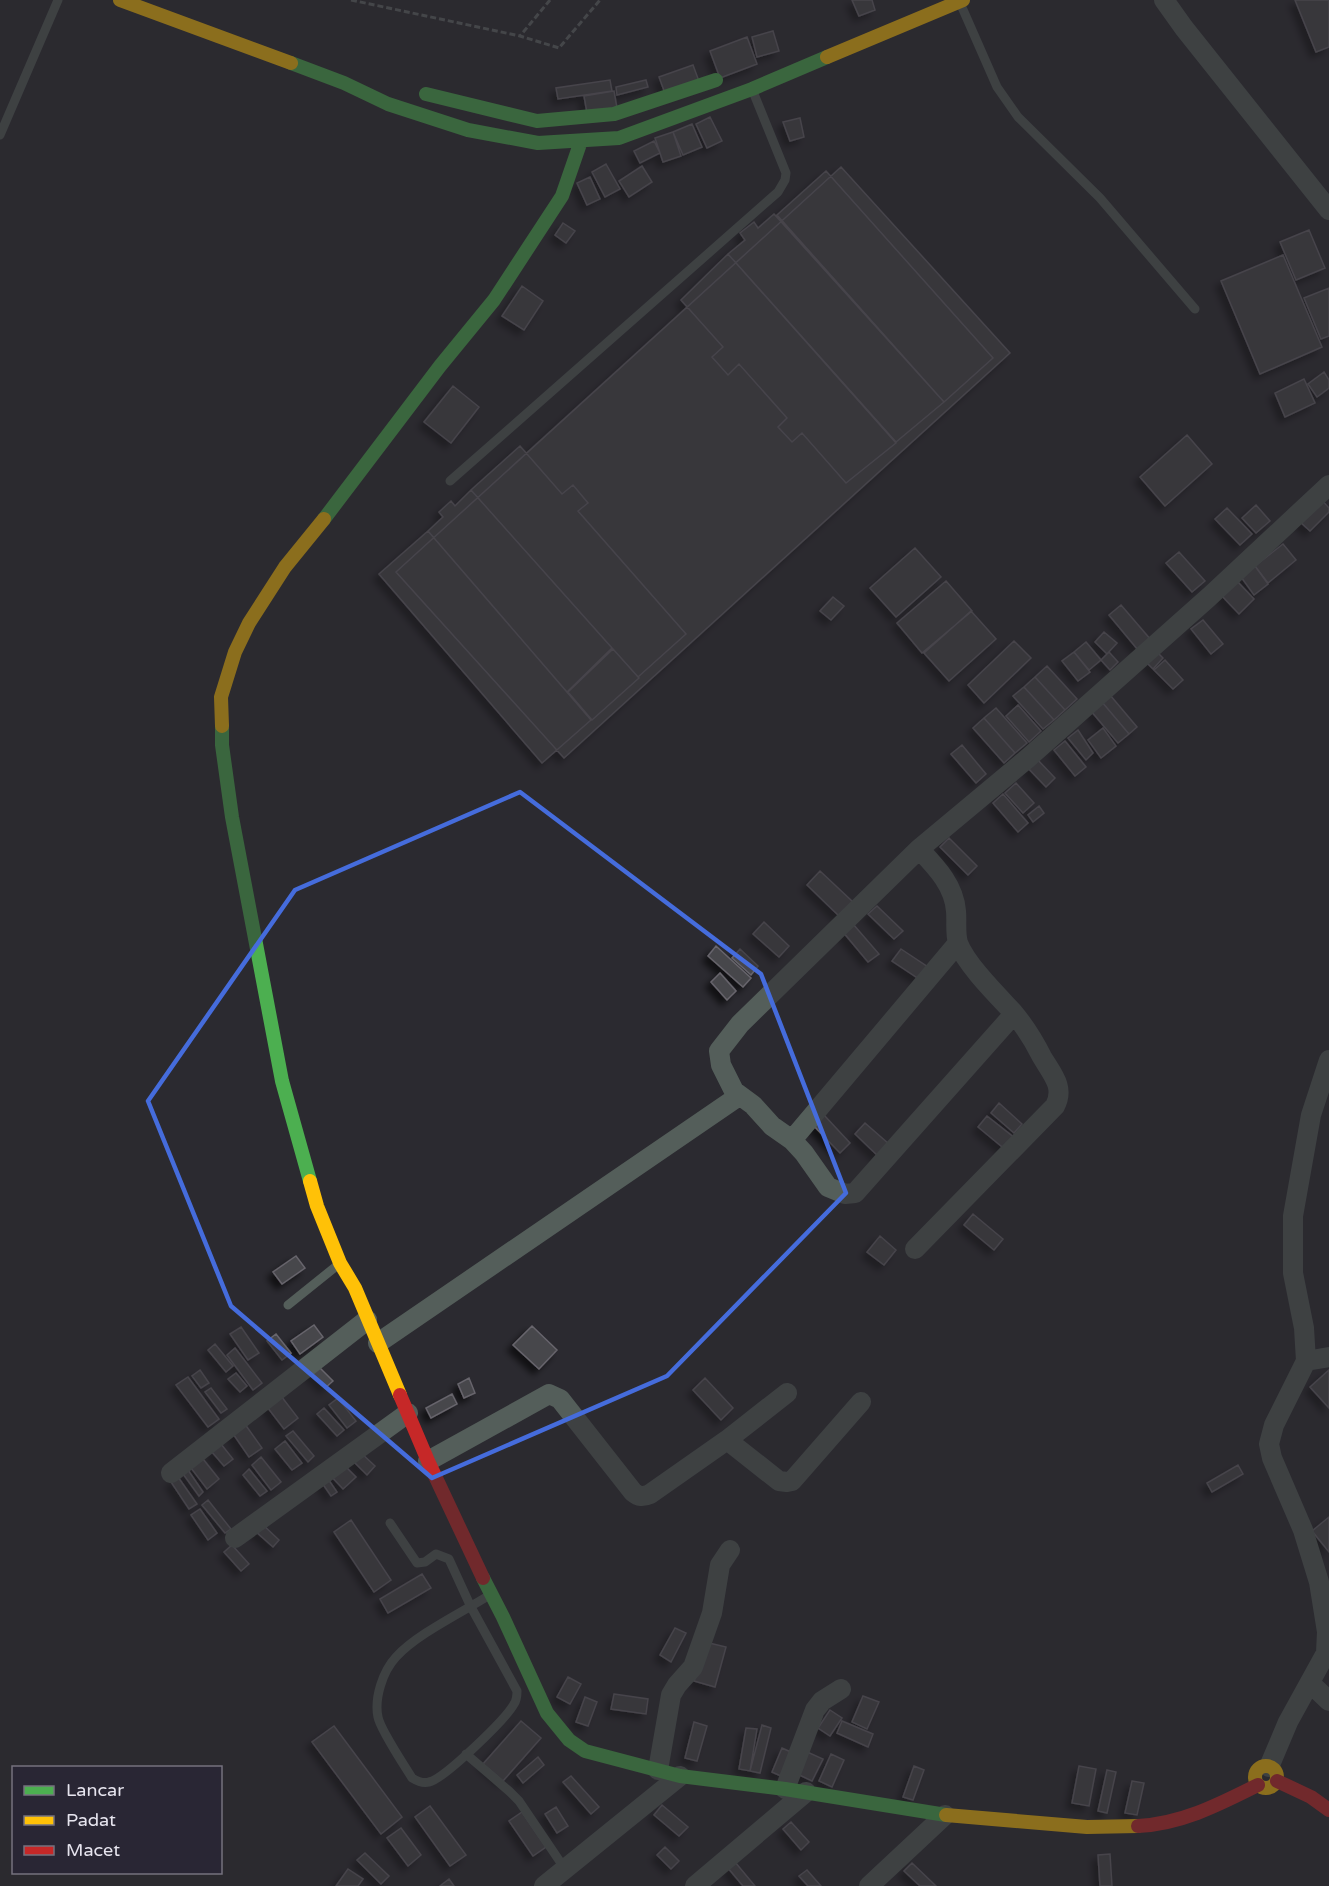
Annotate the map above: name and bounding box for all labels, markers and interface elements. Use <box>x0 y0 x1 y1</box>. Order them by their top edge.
legend <box>12 1766 222 1874</box>
text: Lancar <box>66 1779 124 1801</box>
text: Padat <box>66 1809 116 1831</box>
text: Macet <box>66 1839 120 1861</box>

